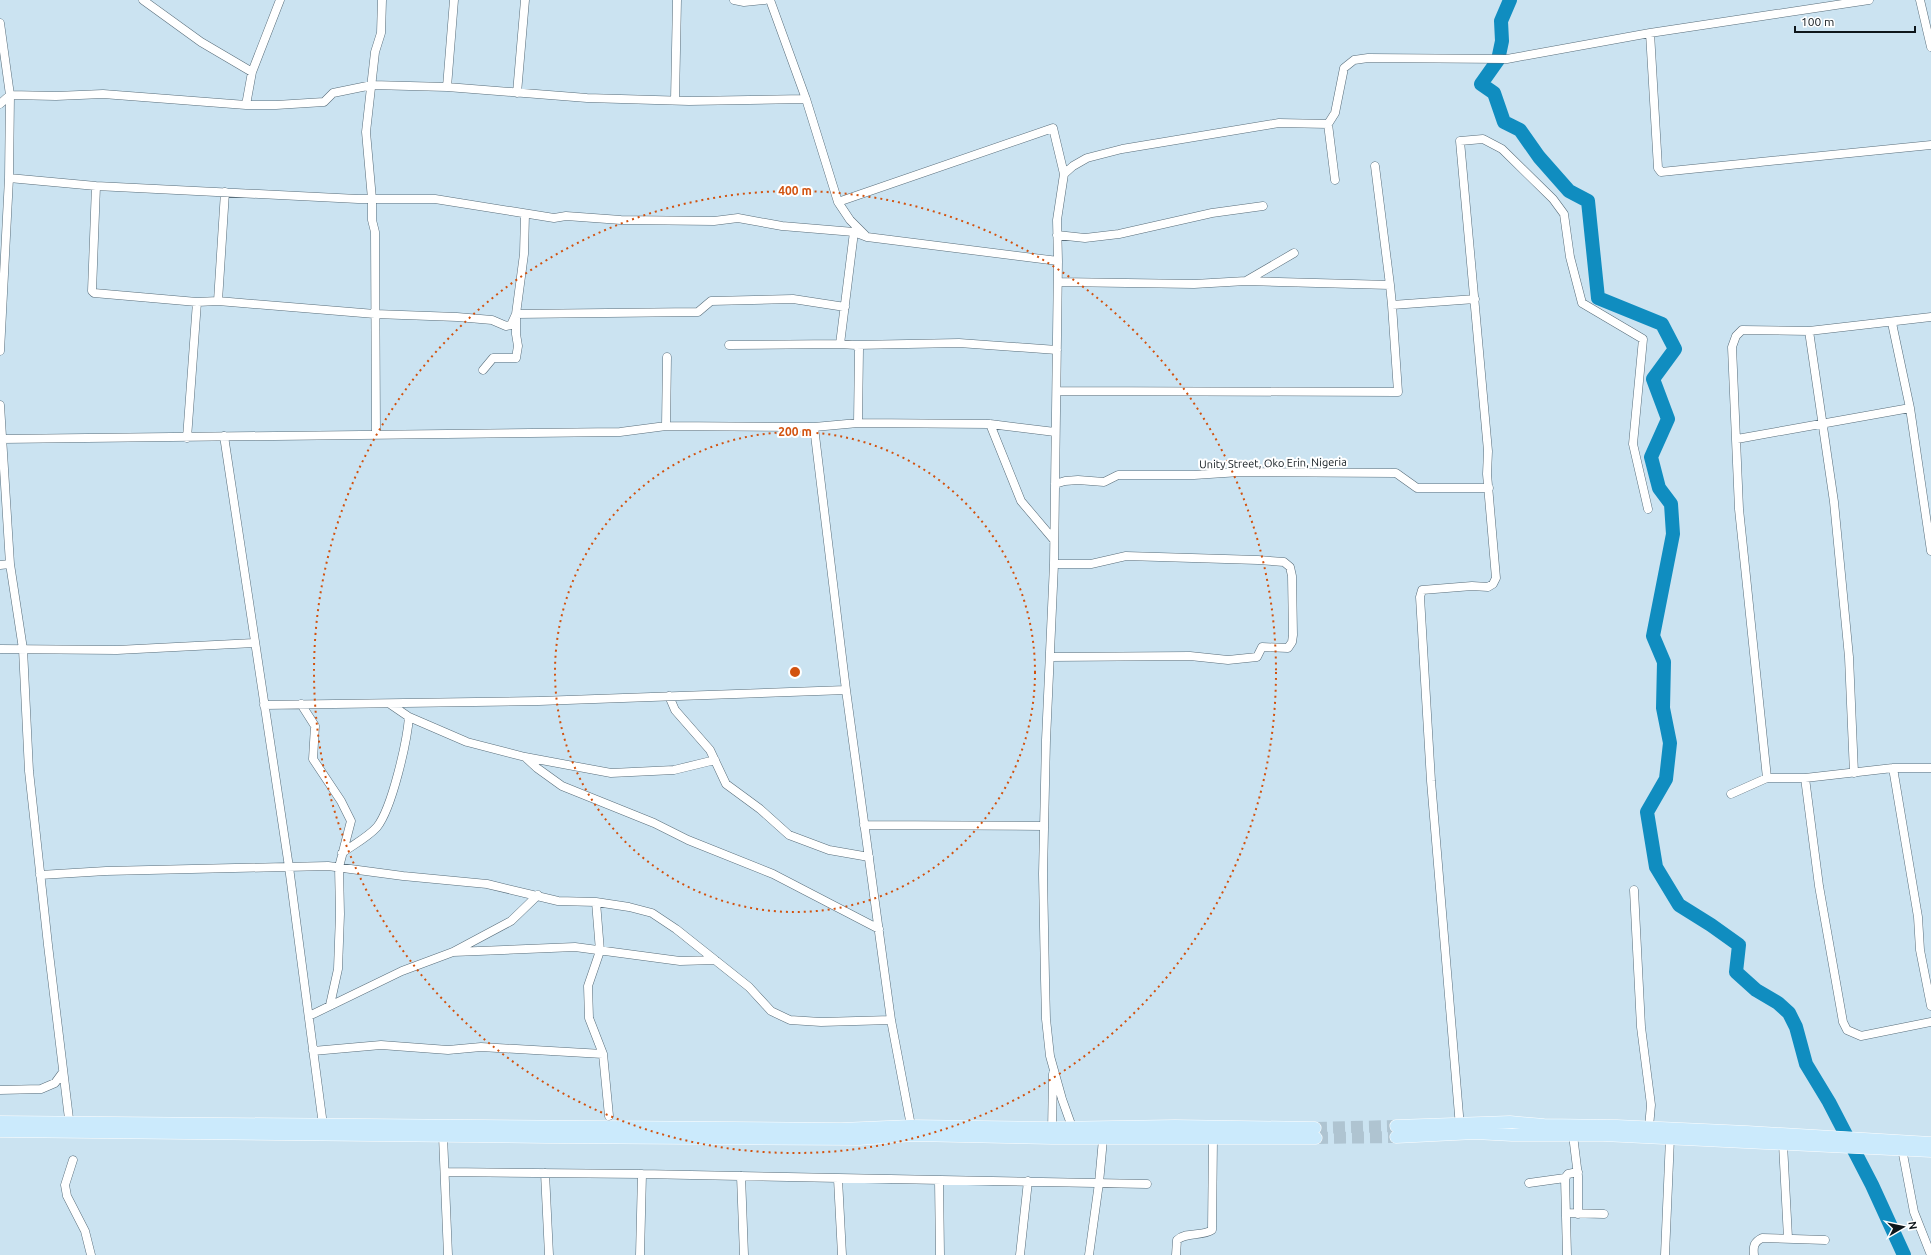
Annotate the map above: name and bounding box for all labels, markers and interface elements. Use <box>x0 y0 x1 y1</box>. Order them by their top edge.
scale bar <box>1795 8 1915 34</box>
text: 100 m <box>1801 15 1834 28</box>
text: 400 m <box>778 184 812 197</box>
text: 200 m <box>778 425 812 438</box>
street label: Unity Street, Oko Erin, Nigeria <box>1199 456 1347 470</box>
centre of rings <box>788 665 802 679</box>
north arrow <box>1883 1207 1923 1247</box>
text: N <box>1906 1220 1919 1230</box>

